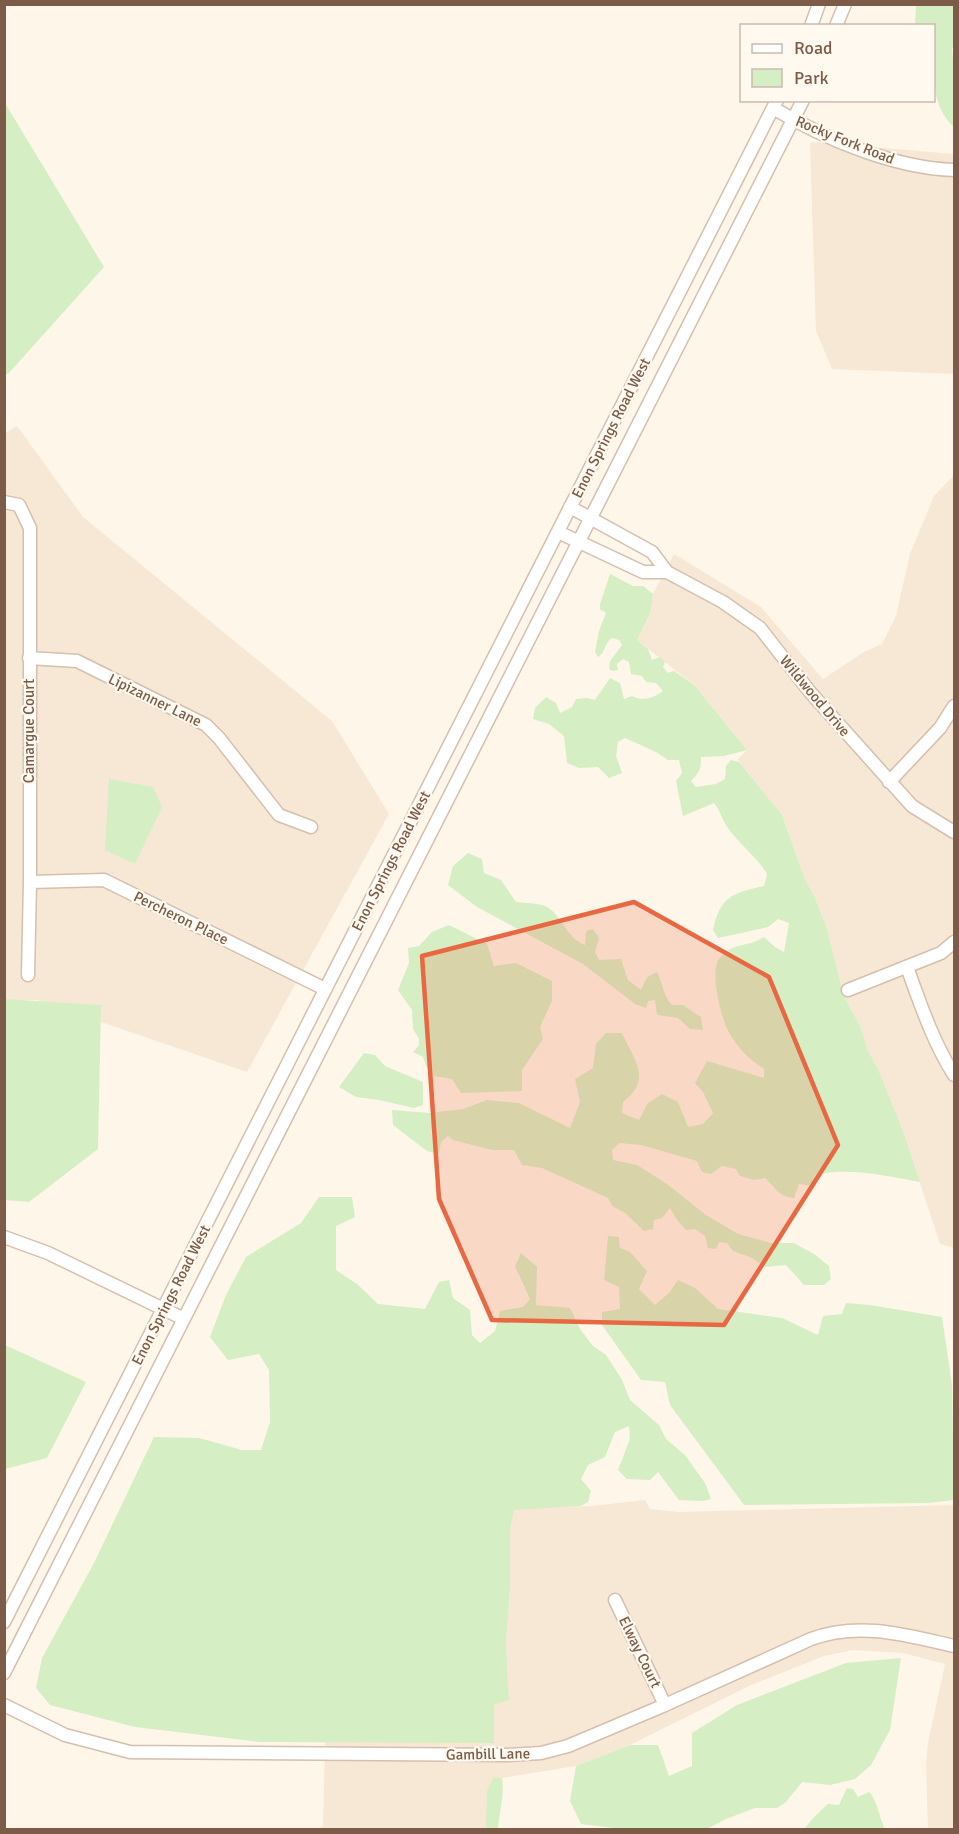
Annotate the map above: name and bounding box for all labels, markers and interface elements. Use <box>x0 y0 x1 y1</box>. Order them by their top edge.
legend <box>740 24 935 102</box>
text: Road <box>794 37 833 59</box>
text: Park <box>794 67 829 89</box>
street label: Rocky Fork Road <box>793 112 897 168</box>
street label: Enon Springs Road West <box>568 355 654 501</box>
street label: Wildwood Drive <box>776 652 854 740</box>
street label: Lipizanner Lane <box>105 670 205 730</box>
street label: Camargue Court <box>20 679 38 783</box>
street label: Enon Springs Road West <box>348 788 434 934</box>
street label: Percheron Place <box>131 887 231 949</box>
street label: Enon Springs Road West <box>128 1222 214 1368</box>
street label: Elway Court <box>615 1613 665 1691</box>
street label: Gambill Lane <box>446 1744 530 1764</box>

